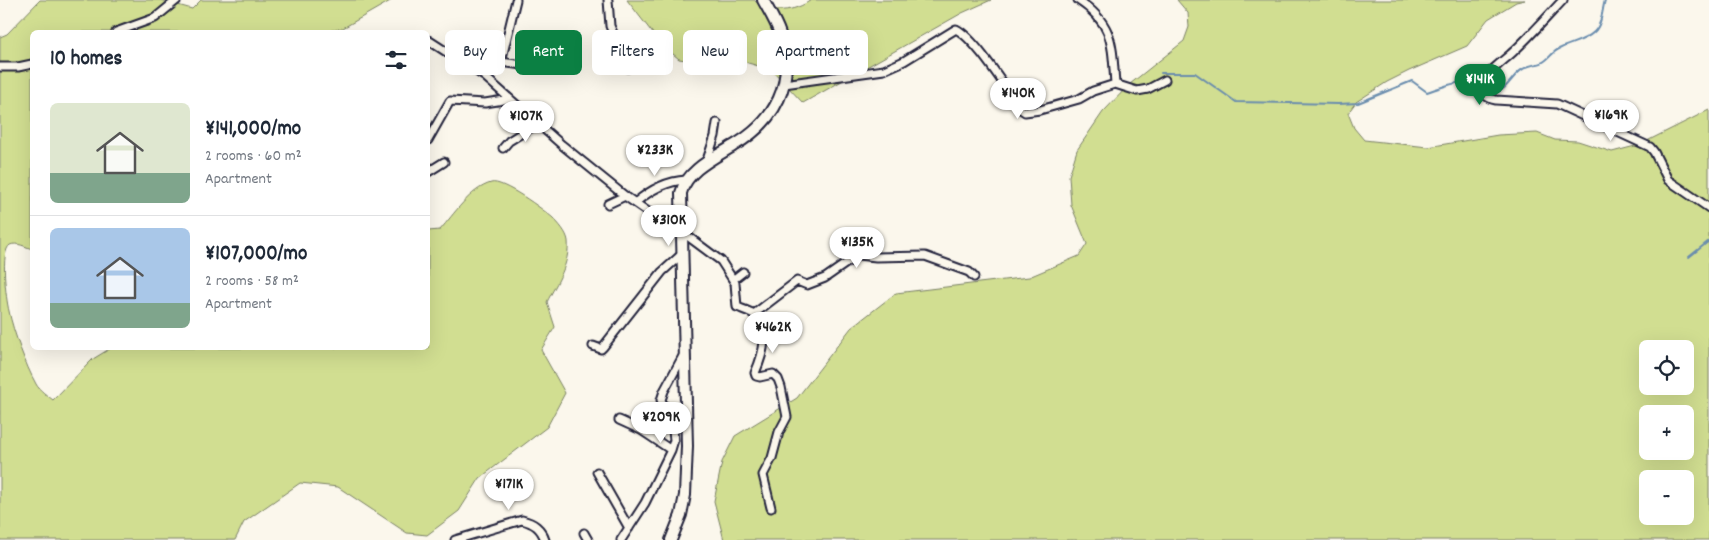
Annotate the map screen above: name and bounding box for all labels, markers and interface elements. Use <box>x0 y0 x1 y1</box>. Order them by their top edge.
chip: Buy <box>445 30 505 75</box>
chip: Rent <box>515 30 582 75</box>
chip: Filters <box>592 30 673 75</box>
chip: New <box>683 30 747 75</box>
chip: Apartment <box>757 30 868 75</box>
text: 10 homes <box>50 45 122 75</box>
icon: filters <box>382 46 410 74</box>
pin: ¥141K <box>1445 64 1515 106</box>
text: ¥141K <box>1466 68 1494 91</box>
pin: ¥140K <box>983 78 1053 120</box>
text: ¥140K <box>1001 82 1035 105</box>
pin: ¥107K <box>491 100 561 143</box>
pin: ¥169K <box>1576 100 1646 142</box>
text: ¥169K <box>1594 104 1628 127</box>
text: ¥107K <box>509 105 543 128</box>
text: ¥141,000/mo <box>205 115 301 145</box>
icon: home <box>90 123 150 183</box>
pin: ¥233K <box>620 134 690 177</box>
text: ¥233K <box>637 139 673 162</box>
text: 2 rooms · 60 m² <box>205 145 302 168</box>
text: Apartment <box>205 168 272 191</box>
pin: ¥310K <box>634 204 704 247</box>
text: ¥310K <box>652 209 686 232</box>
pin: ¥135K <box>822 226 892 269</box>
text: ¥135K <box>840 231 874 254</box>
text: ¥107,000/mo <box>205 240 307 270</box>
icon: home <box>90 248 150 308</box>
text: 2 rooms · 58 m² <box>205 270 299 293</box>
text: Apartment <box>205 293 272 316</box>
pin: ¥462K <box>738 312 808 354</box>
text: ¥462K <box>755 316 791 339</box>
map controls <box>1639 340 1694 525</box>
button: locate <box>1639 340 1694 395</box>
pin: ¥209K <box>626 402 696 444</box>
button: + <box>1639 405 1694 460</box>
text: ¥209K <box>642 406 680 429</box>
pin: ¥171K <box>474 468 544 511</box>
button: − <box>1639 470 1694 525</box>
text: ¥171K <box>495 473 523 496</box>

